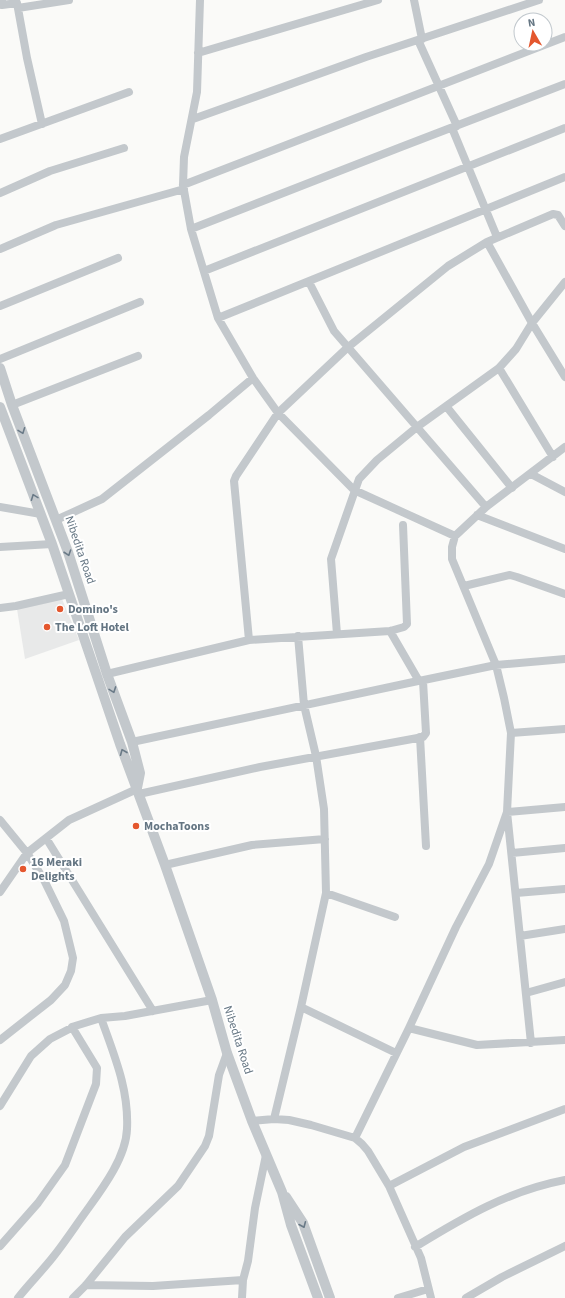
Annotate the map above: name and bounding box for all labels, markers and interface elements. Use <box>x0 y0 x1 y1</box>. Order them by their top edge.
north arrow <box>513 12 553 52</box>
text: N <box>527 15 536 31</box>
one-way arrow <box>18 428 26 435</box>
one-way arrow <box>31 494 39 501</box>
street label: Nibedita Road <box>60 514 100 586</box>
one-way arrow <box>63 549 71 556</box>
place label: Domino's <box>68 601 118 618</box>
marker: Domino's <box>55 604 65 614</box>
place label: The Loft Hotel <box>55 619 129 636</box>
marker: The Loft Hotel <box>42 622 52 632</box>
one-way arrow <box>108 686 117 693</box>
one-way arrow <box>119 749 127 756</box>
place label: MochaToons <box>144 818 210 835</box>
marker: MochaToons <box>131 821 141 831</box>
place label: 16 Meraki Delights <box>31 854 82 885</box>
marker: 16 Meraki Delights <box>18 864 28 874</box>
street label: Nibedita Road <box>219 1004 257 1076</box>
one-way arrow <box>299 1221 307 1228</box>

